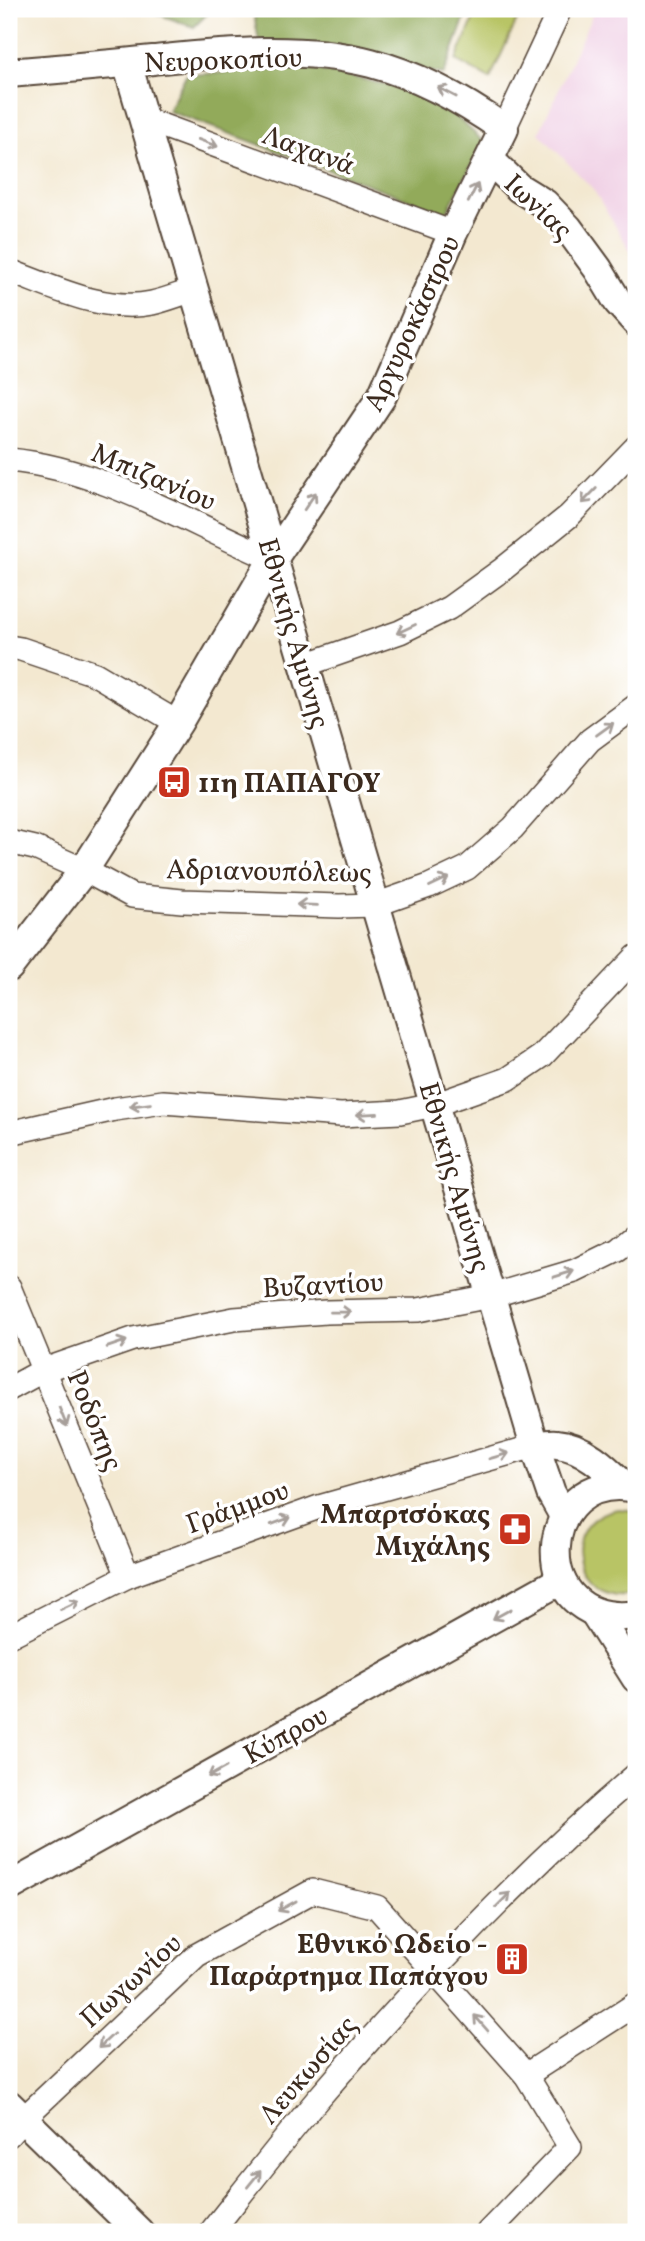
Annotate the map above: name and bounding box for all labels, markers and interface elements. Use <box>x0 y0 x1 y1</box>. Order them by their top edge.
street label: Νευροκοπίου <box>143 39 303 84</box>
one-way arrow <box>437 85 458 99</box>
street label: Λαχανά <box>256 117 360 186</box>
one-way arrow <box>197 138 218 150</box>
street label: Ιωνίας <box>494 166 580 250</box>
one-way arrow <box>467 183 481 204</box>
street label: Αργυροκάστρου <box>355 230 471 419</box>
street label: Μπιζανίου <box>85 435 221 522</box>
one-way arrow <box>580 487 597 504</box>
one-way arrow <box>303 492 317 512</box>
street label: Εθνικής Αμύνης <box>247 534 338 733</box>
one-way arrow <box>396 623 417 636</box>
one-way arrow <box>595 721 614 736</box>
bus stop icon: 11η ΠΑΠΑΓΟΥ <box>155 763 193 801</box>
place label: 11η ΠΑΠΑΓΟΥ <box>198 765 381 804</box>
street label: Αδριανουπόλεως <box>166 851 372 894</box>
one-way arrow <box>428 874 449 888</box>
one-way arrow <box>296 898 319 911</box>
street label: Εθνικής Αμύνης <box>408 1078 499 1277</box>
one-way arrow <box>129 1099 152 1112</box>
one-way arrow <box>355 1107 378 1120</box>
street label: Βυζαντίου <box>262 1264 385 1309</box>
one-way arrow <box>553 1267 575 1279</box>
one-way arrow <box>330 1305 353 1319</box>
one-way arrow <box>106 1337 127 1350</box>
street label: Ροδόπης <box>56 1365 131 1477</box>
one-way arrow <box>58 1406 71 1428</box>
one-way arrow <box>488 1448 510 1461</box>
street label: Γράμμου <box>181 1472 295 1545</box>
place label: Μπαρτσόκας Μιχάλης <box>320 1496 490 1567</box>
pharmacy icon: Μπαρτσόκας Μιχάλης <box>496 1510 534 1548</box>
one-way arrow <box>269 1514 291 1526</box>
one-way arrow <box>59 1597 80 1610</box>
one-way arrow <box>492 1607 512 1621</box>
street label: Κύπρου <box>237 1697 336 1775</box>
one-way arrow <box>207 1766 228 1779</box>
one-way arrow <box>494 1892 511 1909</box>
one-way arrow <box>277 1899 297 1913</box>
street label: Πωγωνίου <box>72 1925 191 2038</box>
place label: Εθνικό Ωδείο - Παράρτημα Παπάγου <box>209 1926 488 1997</box>
building icon: Εθνικό Ωδείο - Παράρτημα Παπάγου <box>493 1940 531 1978</box>
street label: Λευκωσίας <box>251 2008 367 2134</box>
one-way arrow <box>473 2014 489 2032</box>
one-way arrow <box>98 2033 115 2050</box>
one-way arrow <box>246 2171 261 2189</box>

